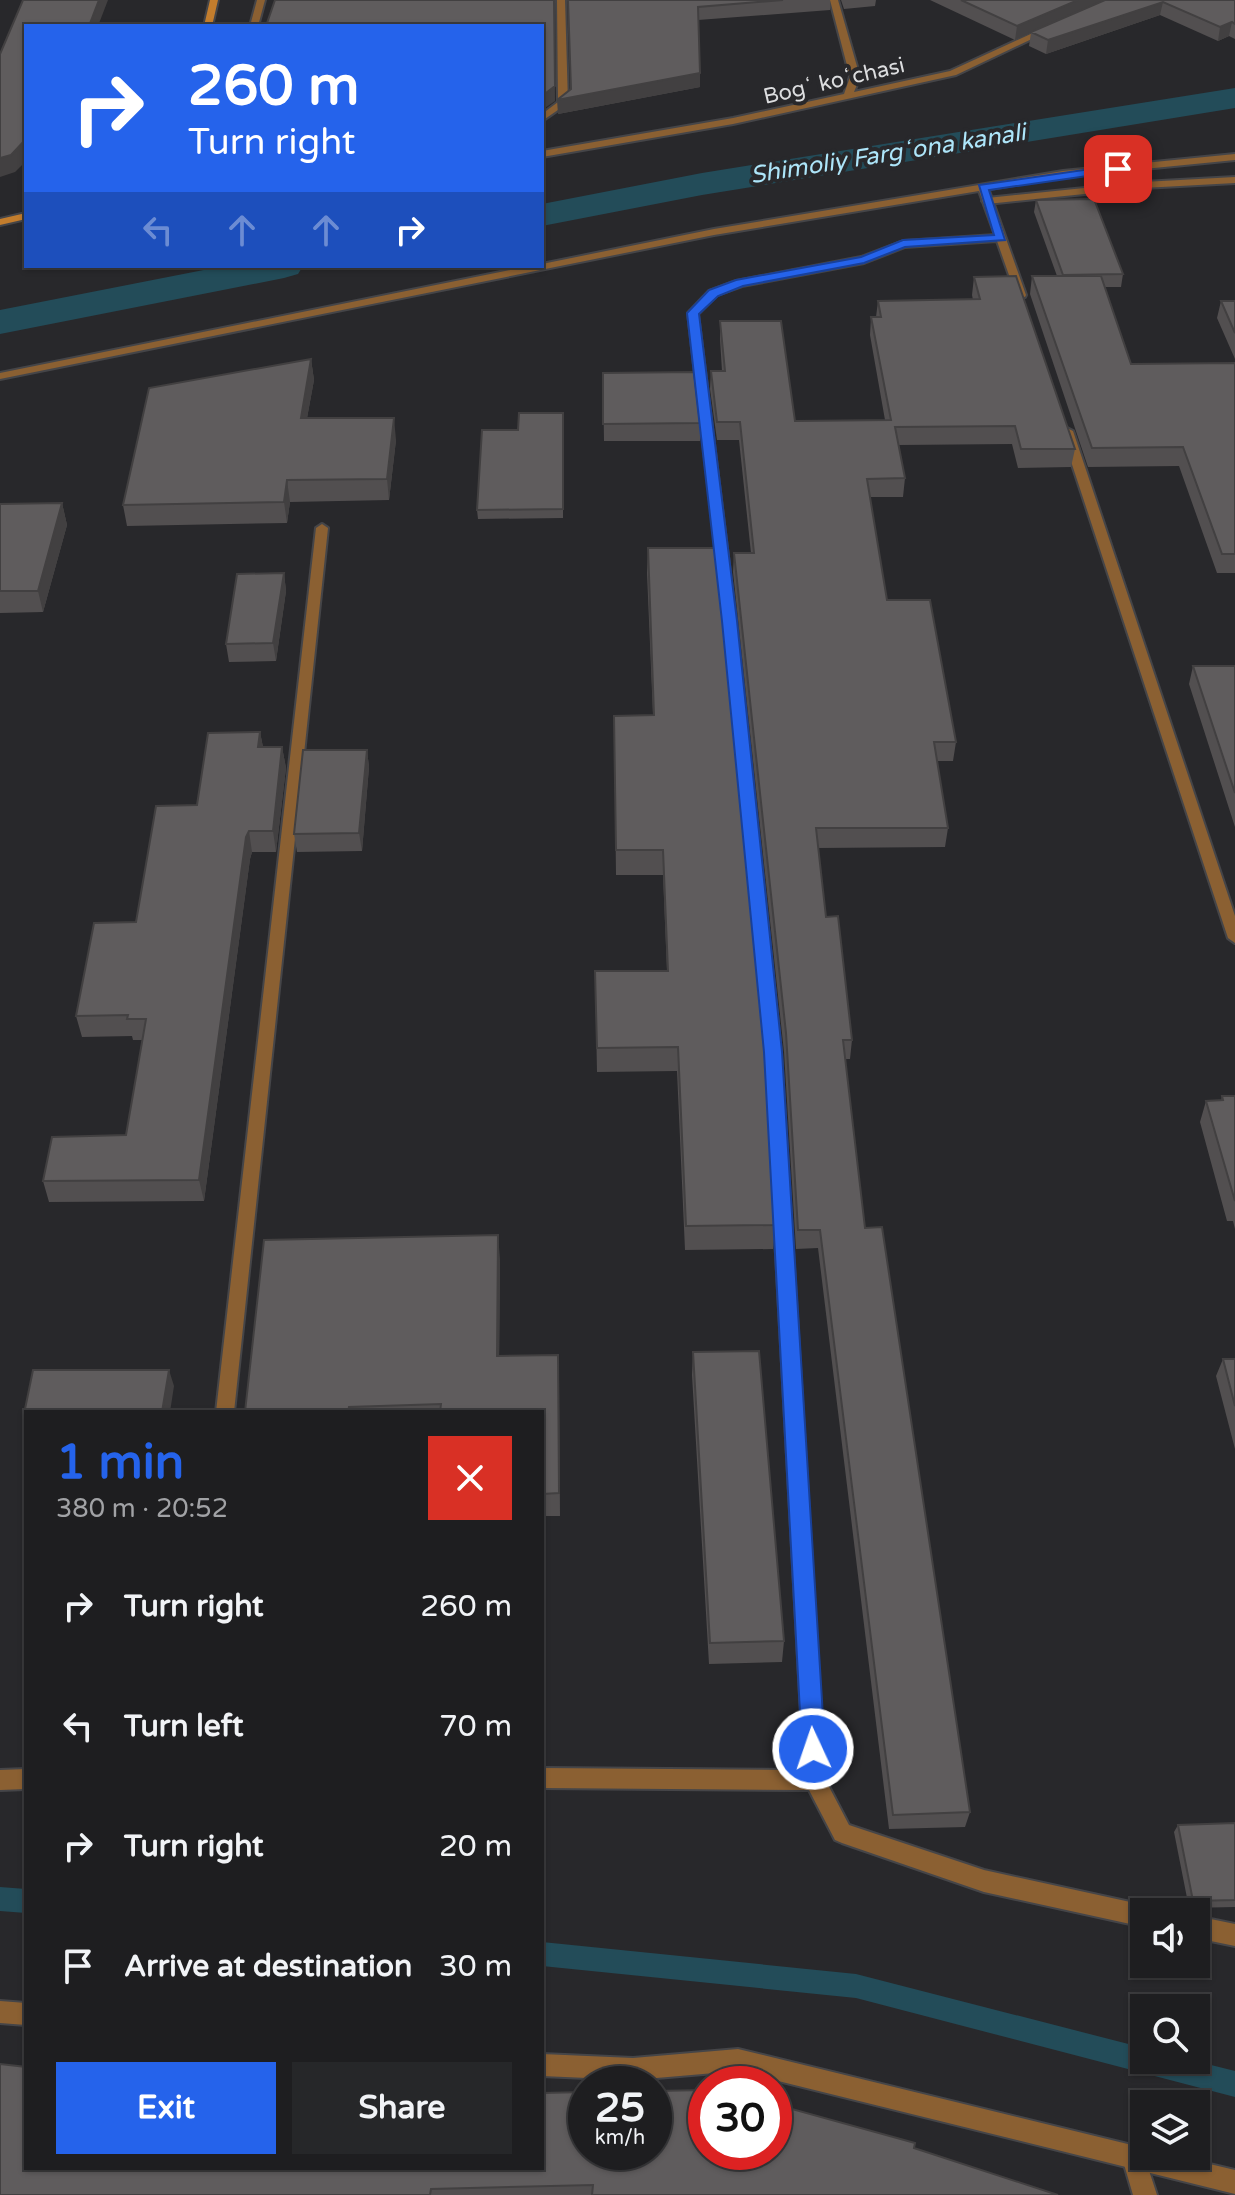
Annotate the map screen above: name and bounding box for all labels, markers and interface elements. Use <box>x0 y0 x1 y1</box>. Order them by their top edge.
street label: Bogʻ koʻchasi <box>761 52 907 110</box>
text: 260 m <box>188 53 359 120</box>
icon: right <box>56 56 160 160</box>
water label: Shimoliy Fargʻona kanali <box>748 117 1031 190</box>
text: Turn right <box>188 121 355 164</box>
pin <box>1084 135 1152 203</box>
icon: arrive <box>1096 147 1140 191</box>
icon: left <box>136 208 180 252</box>
icon: ahead <box>220 208 264 252</box>
icon: ahead <box>304 208 348 252</box>
icon: right <box>388 208 432 252</box>
text: 1 min <box>56 1434 184 1492</box>
button: close <box>428 1436 512 1520</box>
text: 380 m · 20:52 <box>56 1493 228 1524</box>
icon: right <box>56 1584 100 1628</box>
text: Turn right <box>124 1588 264 1625</box>
text: 260 m <box>420 1588 512 1625</box>
icon: left <box>56 1704 100 1748</box>
position arrow <box>771 1707 855 1791</box>
text: Turn left <box>124 1708 243 1745</box>
text: 70 m <box>439 1708 512 1745</box>
icon: right <box>56 1824 100 1868</box>
text: Turn right <box>124 1828 264 1865</box>
text: 20 m <box>439 1828 512 1865</box>
map controls <box>1130 1898 1210 2170</box>
button: sound <box>1130 1898 1210 1978</box>
icon: arrive <box>56 1944 100 1988</box>
text: Arrive at destination <box>124 1948 412 1985</box>
text: 30 m <box>439 1948 512 1985</box>
button: search <box>1130 1994 1210 2074</box>
button: Exit <box>56 2062 276 2154</box>
button: Share <box>292 2062 512 2154</box>
speed limit sign: 30 <box>688 2066 792 2170</box>
text: 25 <box>595 2084 645 2132</box>
button: layers <box>1130 2090 1210 2170</box>
text: km/h <box>595 2126 645 2150</box>

